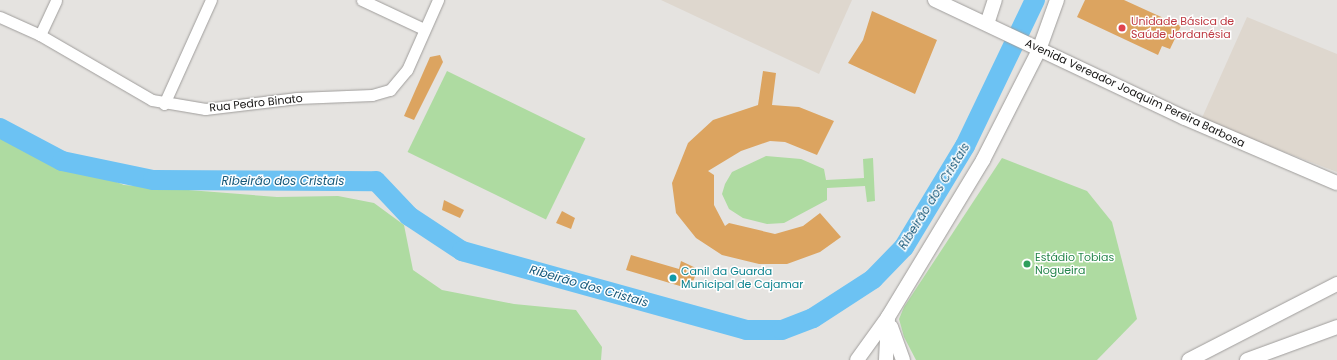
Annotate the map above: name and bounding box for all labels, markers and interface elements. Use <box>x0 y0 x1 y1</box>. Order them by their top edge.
place label: Unidade Básica de Saúde Jordanésia <box>1131 15 1234 41</box>
marker: Unidade Básica de Saúde Jordanésia <box>1116 22 1128 34</box>
street label: Avenida Vereador Joaquim Pereira Barbosa <box>1023 36 1247 150</box>
street label: Rua Pedro Binato <box>209 92 303 114</box>
water label: Ribeirão dos Cristais <box>895 140 973 252</box>
water label: Ribeirão dos Cristais <box>222 174 344 188</box>
place label: Estádio Tobias Nogueira <box>1035 251 1114 277</box>
marker: Estádio Tobias Nogueira <box>1022 259 1032 269</box>
water label: Ribeirão dos Cristais <box>528 262 650 310</box>
place label: Canil da Guarda Municipal de Cajamar <box>681 265 803 291</box>
marker: Canil da Guarda Municipal de Cajamar <box>668 273 678 283</box>

